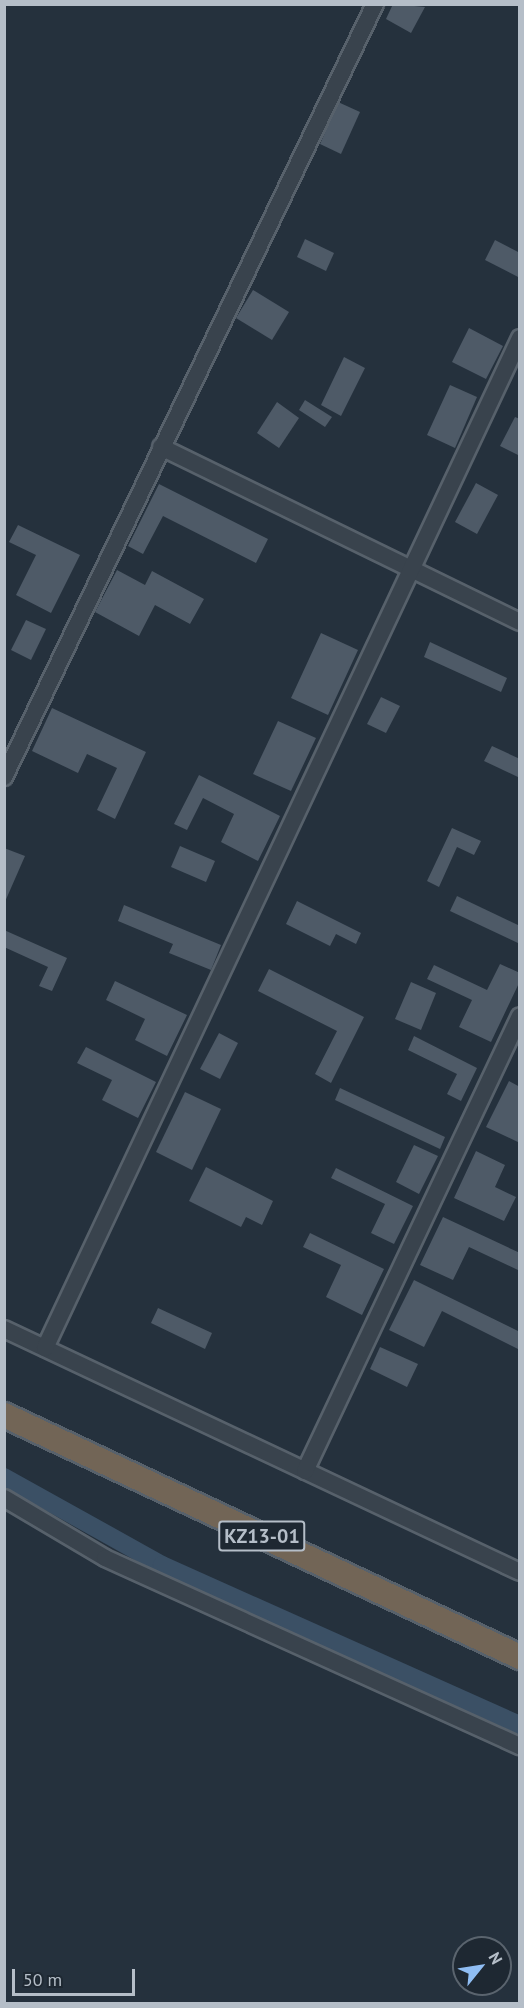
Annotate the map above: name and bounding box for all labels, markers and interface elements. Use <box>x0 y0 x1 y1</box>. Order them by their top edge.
road number: KZ13-01 <box>217 1519 307 1553</box>
north arrow <box>452 1936 512 1996</box>
text: N <box>485 1948 507 1968</box>
scale bar <box>15 1957 138 1995</box>
text: 50 m <box>23 1968 62 1991</box>

